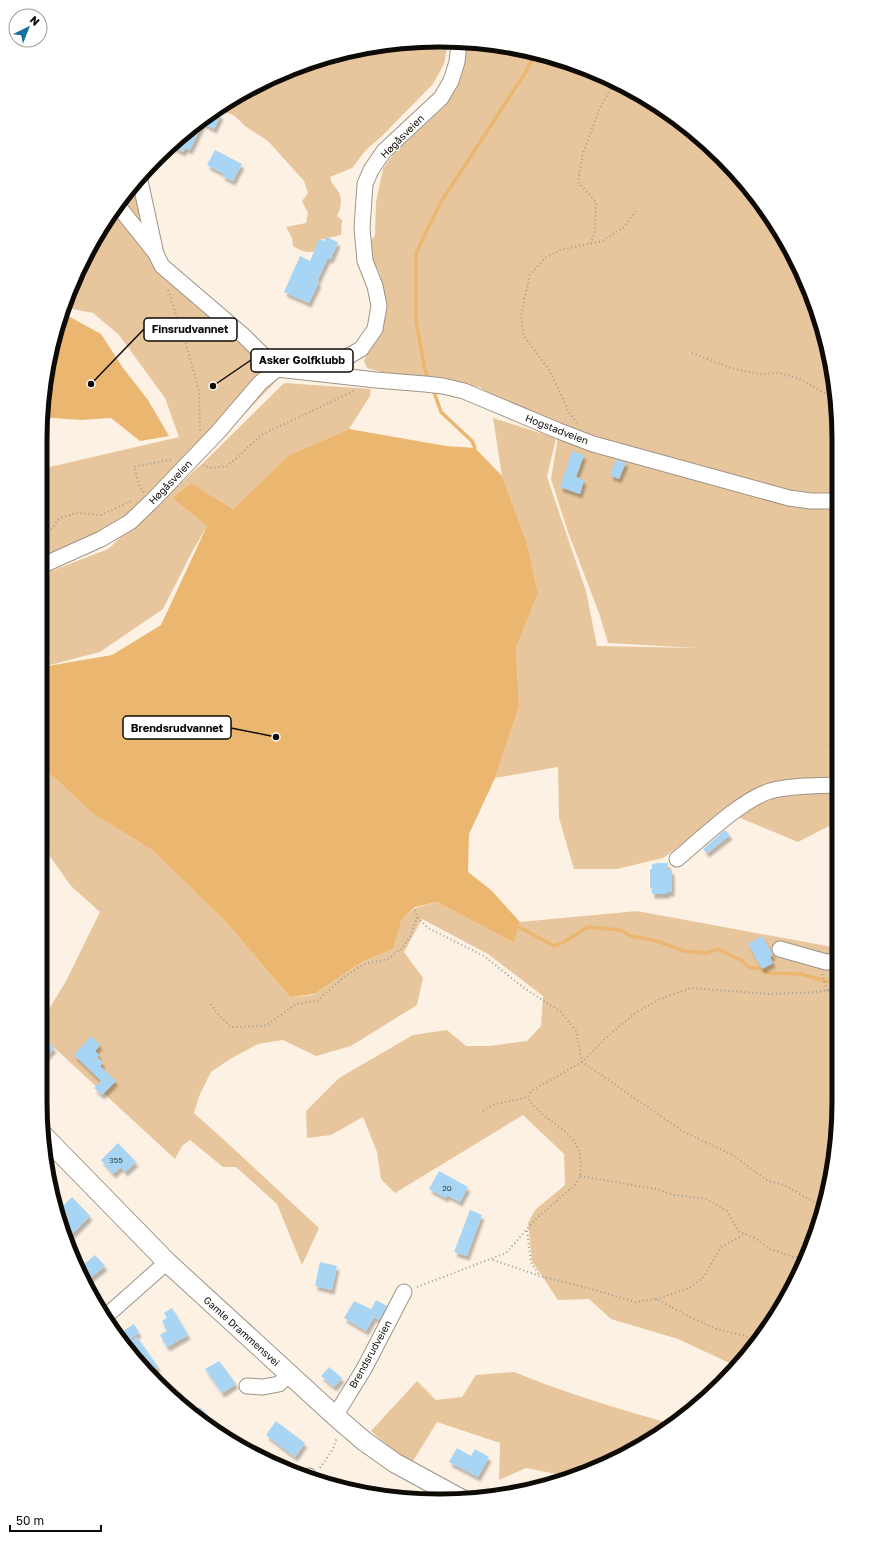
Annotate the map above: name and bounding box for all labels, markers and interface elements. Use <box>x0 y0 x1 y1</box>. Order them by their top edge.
north arrow <box>8 8 48 48</box>
text: N <box>28 13 43 28</box>
street label: Høgåsveien <box>378 112 426 160</box>
callout: Finsrudvannet <box>144 318 237 341</box>
text: Finsrudvannet <box>152 322 229 335</box>
callout: Asker Golfklubb <box>251 349 353 372</box>
text: Asker Golfklubb <box>259 353 345 366</box>
street label: Hogstadveien <box>524 411 590 447</box>
street label: Høgåsveien <box>146 457 194 507</box>
callout: Brendsrudvannet <box>123 716 231 739</box>
text: Brendsrudvannet <box>131 721 224 734</box>
house number: 355 <box>109 1155 123 1165</box>
house number: 20 <box>442 1183 452 1193</box>
street label: Gamle Drammensvei <box>201 1294 283 1368</box>
street label: Brendsrudveien <box>346 1318 394 1390</box>
scale bar <box>10 1507 101 1533</box>
text: 50 m <box>16 1513 44 1528</box>

